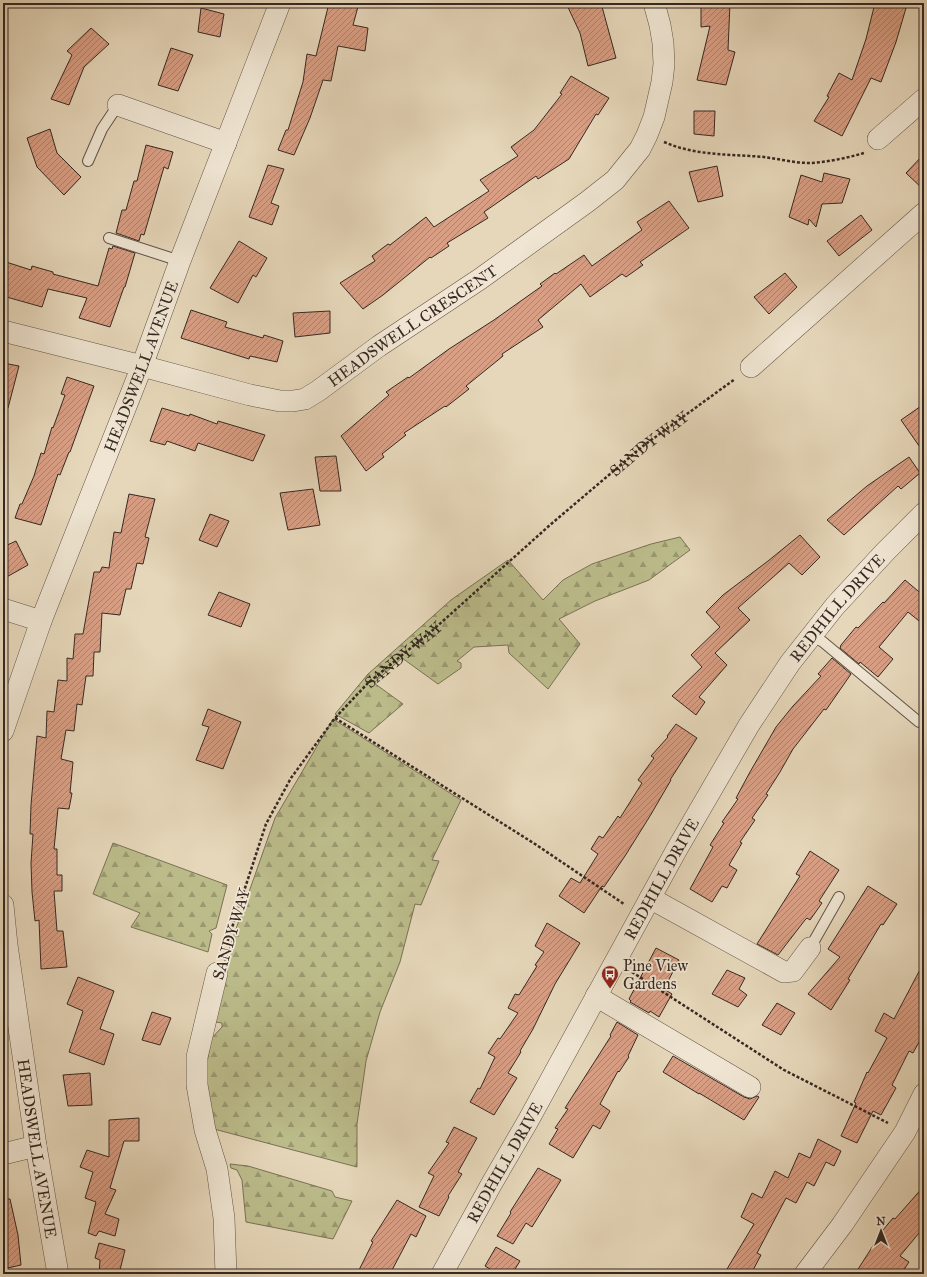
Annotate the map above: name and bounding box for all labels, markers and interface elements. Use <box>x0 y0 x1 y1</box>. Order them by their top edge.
street label: HEADSWELL CRESCENT <box>324 260 501 390</box>
street label: HEADSWELL AVENUE <box>100 278 182 454</box>
street label: SANDY WAY <box>606 406 692 480</box>
street label: REDHILL DRIVE <box>785 550 888 665</box>
street label: SANDY WAY <box>360 617 446 692</box>
street label: REDHILL DRIVE <box>620 814 702 943</box>
street label: SANDY WAY <box>208 885 254 982</box>
place label: Pine View Gardens <box>623 956 688 993</box>
bus stop icon: Pine View Gardens <box>600 964 620 989</box>
street label: HEADSWELL AVENUE <box>14 1057 61 1240</box>
street label: REDHILL DRIVE <box>463 1098 546 1226</box>
north arrow <box>861 1211 901 1251</box>
text: N <box>876 1215 886 1228</box>

